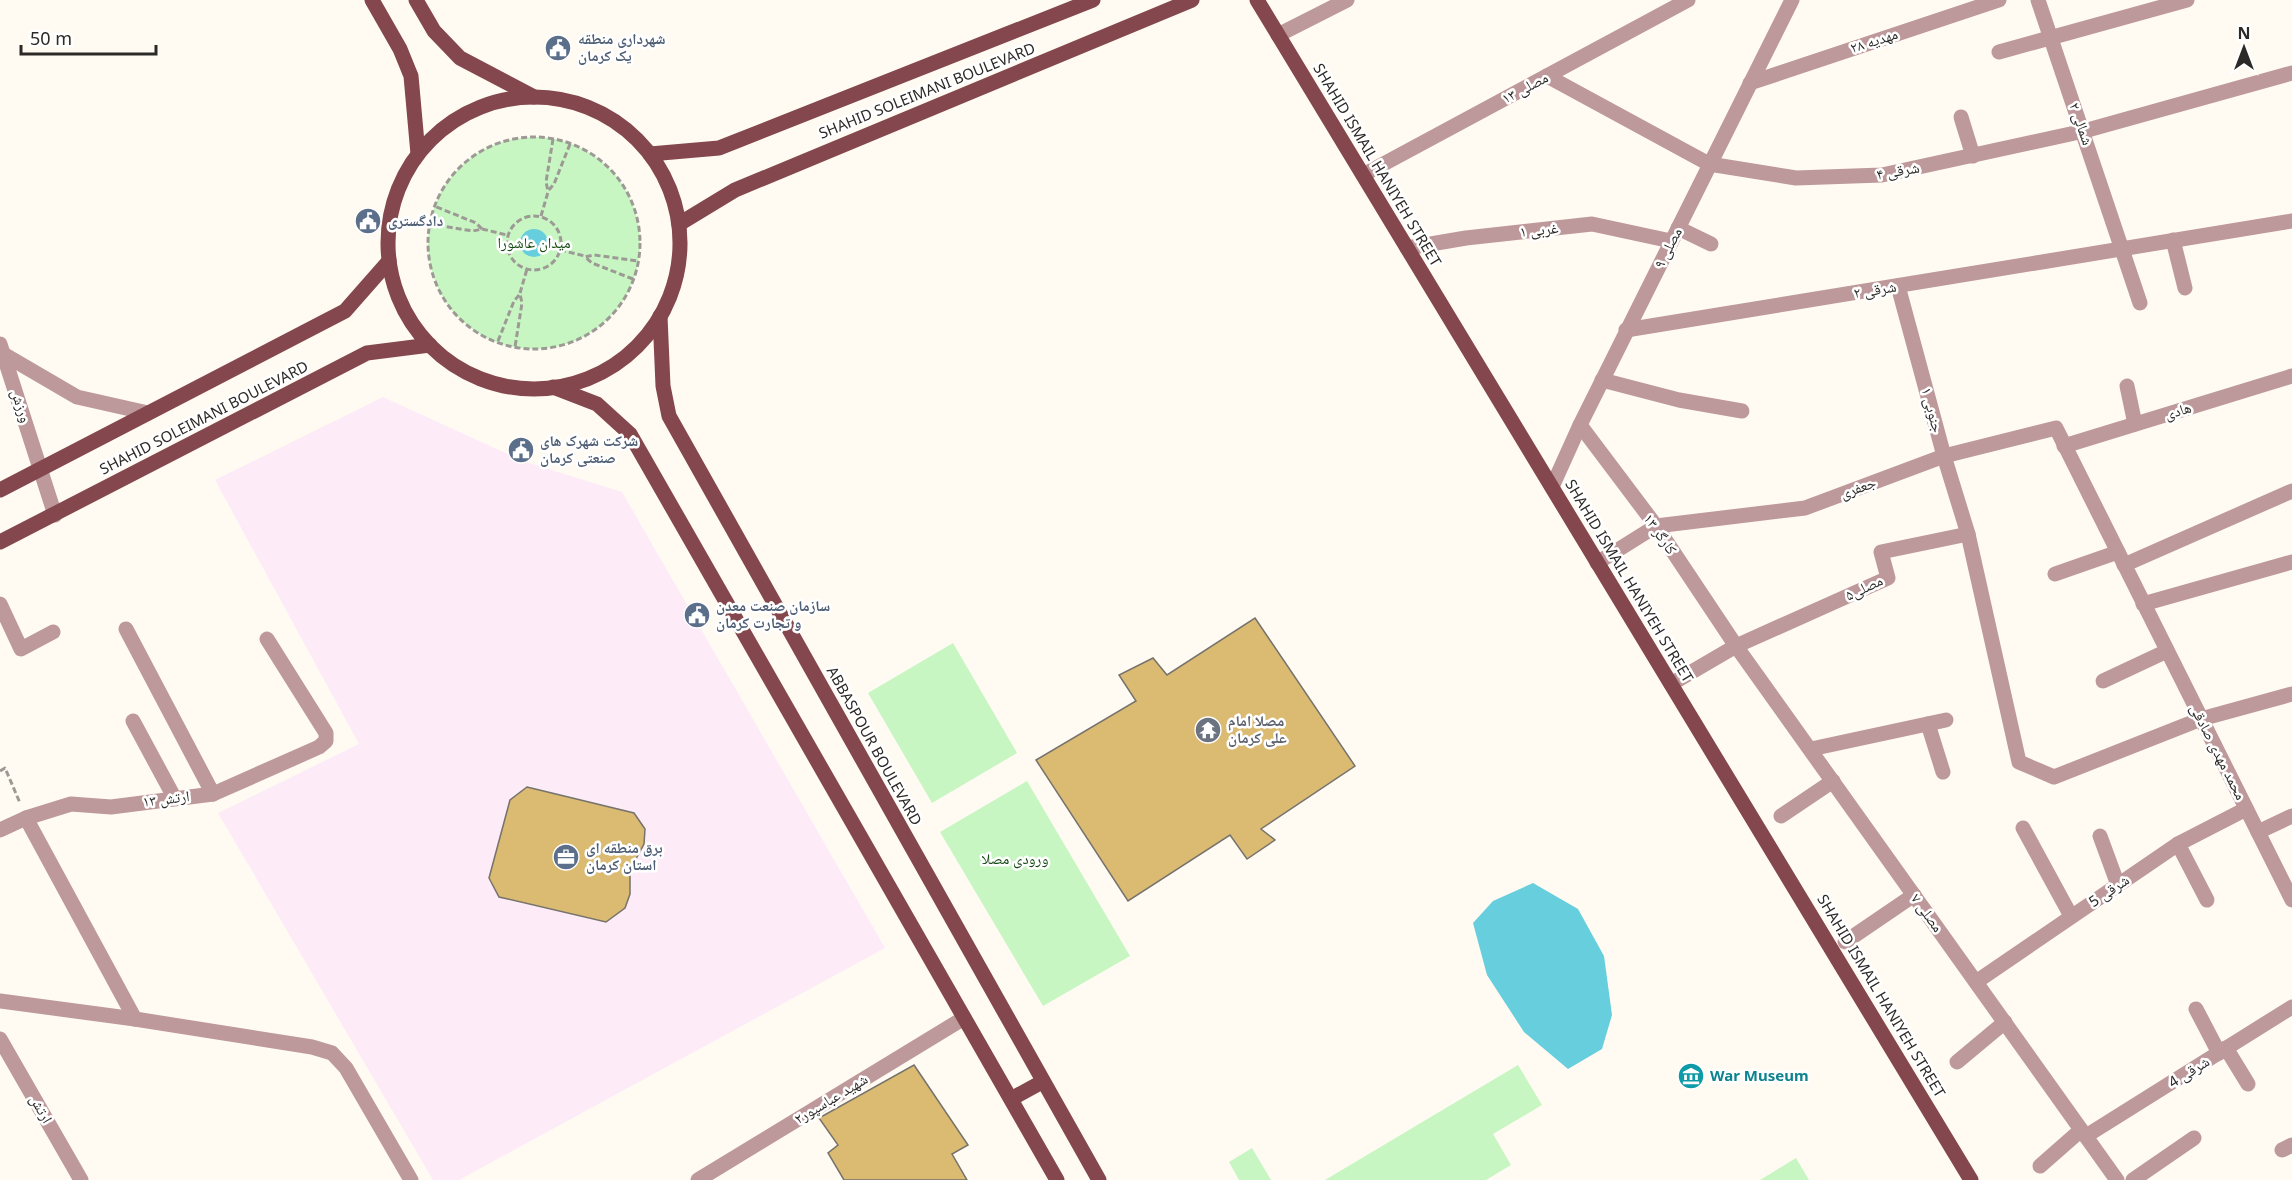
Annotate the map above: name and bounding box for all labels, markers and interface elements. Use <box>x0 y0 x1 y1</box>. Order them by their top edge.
scale bar <box>21 18 156 56</box>
north arrow <box>2214 18 2274 78</box>
text: N <box>2237 22 2251 44</box>
street label: مهدیه ۲۸ <box>1847 23 1900 57</box>
text: 50 m <box>30 26 72 50</box>
place label: شهرداری منطقه یک کرمان <box>578 28 666 65</box>
public building icon: شهرداری منطقه یک کرمان <box>543 33 573 63</box>
street label: SHAHID SOLEIMANI BOULEVARD <box>815 37 1038 143</box>
street label: SHAHID ISMAIL HANIYEH STREET <box>1309 59 1447 270</box>
street label: مصلی ۱۳ <box>1498 67 1552 109</box>
street label: ۲ شمالی <box>2064 100 2099 148</box>
street label: ۴ شرقی <box>1875 156 1921 185</box>
public building icon: دادگستری <box>353 206 383 236</box>
place label: دادگستری <box>388 210 443 230</box>
street label: ۱ غربی <box>1519 217 1560 242</box>
street label: مصلی ۹ <box>1648 224 1687 272</box>
park label: میدان عاشورا <box>497 232 571 253</box>
street label: ۲ شرقی <box>1852 276 1898 303</box>
street label: SHAHID SOLEIMANI BOULEVARD <box>96 356 311 479</box>
street label: ۱ جنوبی <box>1916 385 1949 435</box>
street label: ورزش <box>6 387 37 425</box>
street label: هادی <box>2162 397 2194 424</box>
place label: شرکت شهرک های صنعتی کرمان <box>540 430 638 467</box>
public building icon: شرکت شهرک های صنعتی کرمان <box>506 435 536 465</box>
street label: جعفری <box>1837 471 1879 504</box>
street label: SHAHID ISMAIL HANIYEH STREET <box>1561 475 1699 686</box>
street label: کارگر ۱۳ <box>1640 509 1682 558</box>
street label: مصلی۵ <box>1842 569 1886 606</box>
place label: سازمان صنعت معدن و تجارت کرمان <box>716 595 830 632</box>
public building icon: سازمان صنعت معدن و تجارت کرمان <box>682 600 712 630</box>
street label: ABBASPOUR BOULEVARD <box>823 662 927 829</box>
street label: محمد مهدی صادقی <box>2185 700 2252 804</box>
place label: مصلا امام علی کرمان <box>1228 710 1287 747</box>
temple icon: مصلا امام علی کرمان <box>1193 715 1223 745</box>
street label: ارتش ۱۳ <box>141 785 191 812</box>
place label: برق منطقه ای استان کرمان <box>586 837 663 874</box>
office icon: برق منطقه ای استان کرمان <box>551 842 581 872</box>
park label: ورودی مصلا <box>982 848 1048 869</box>
street label: شرقی 5 <box>2084 869 2133 912</box>
street label: مصلی ۷ <box>1906 889 1949 936</box>
street label: SHAHID ISMAIL HANIYEH STREET <box>1813 890 1951 1101</box>
street label: شرقی 4 <box>2164 1051 2214 1092</box>
museum icon: War Museum <box>1676 1061 1706 1091</box>
place label: War Museum <box>1710 1065 1809 1085</box>
street label: شهید عباسپور۲ <box>790 1068 871 1128</box>
street label: ارتش <box>25 1091 58 1127</box>

